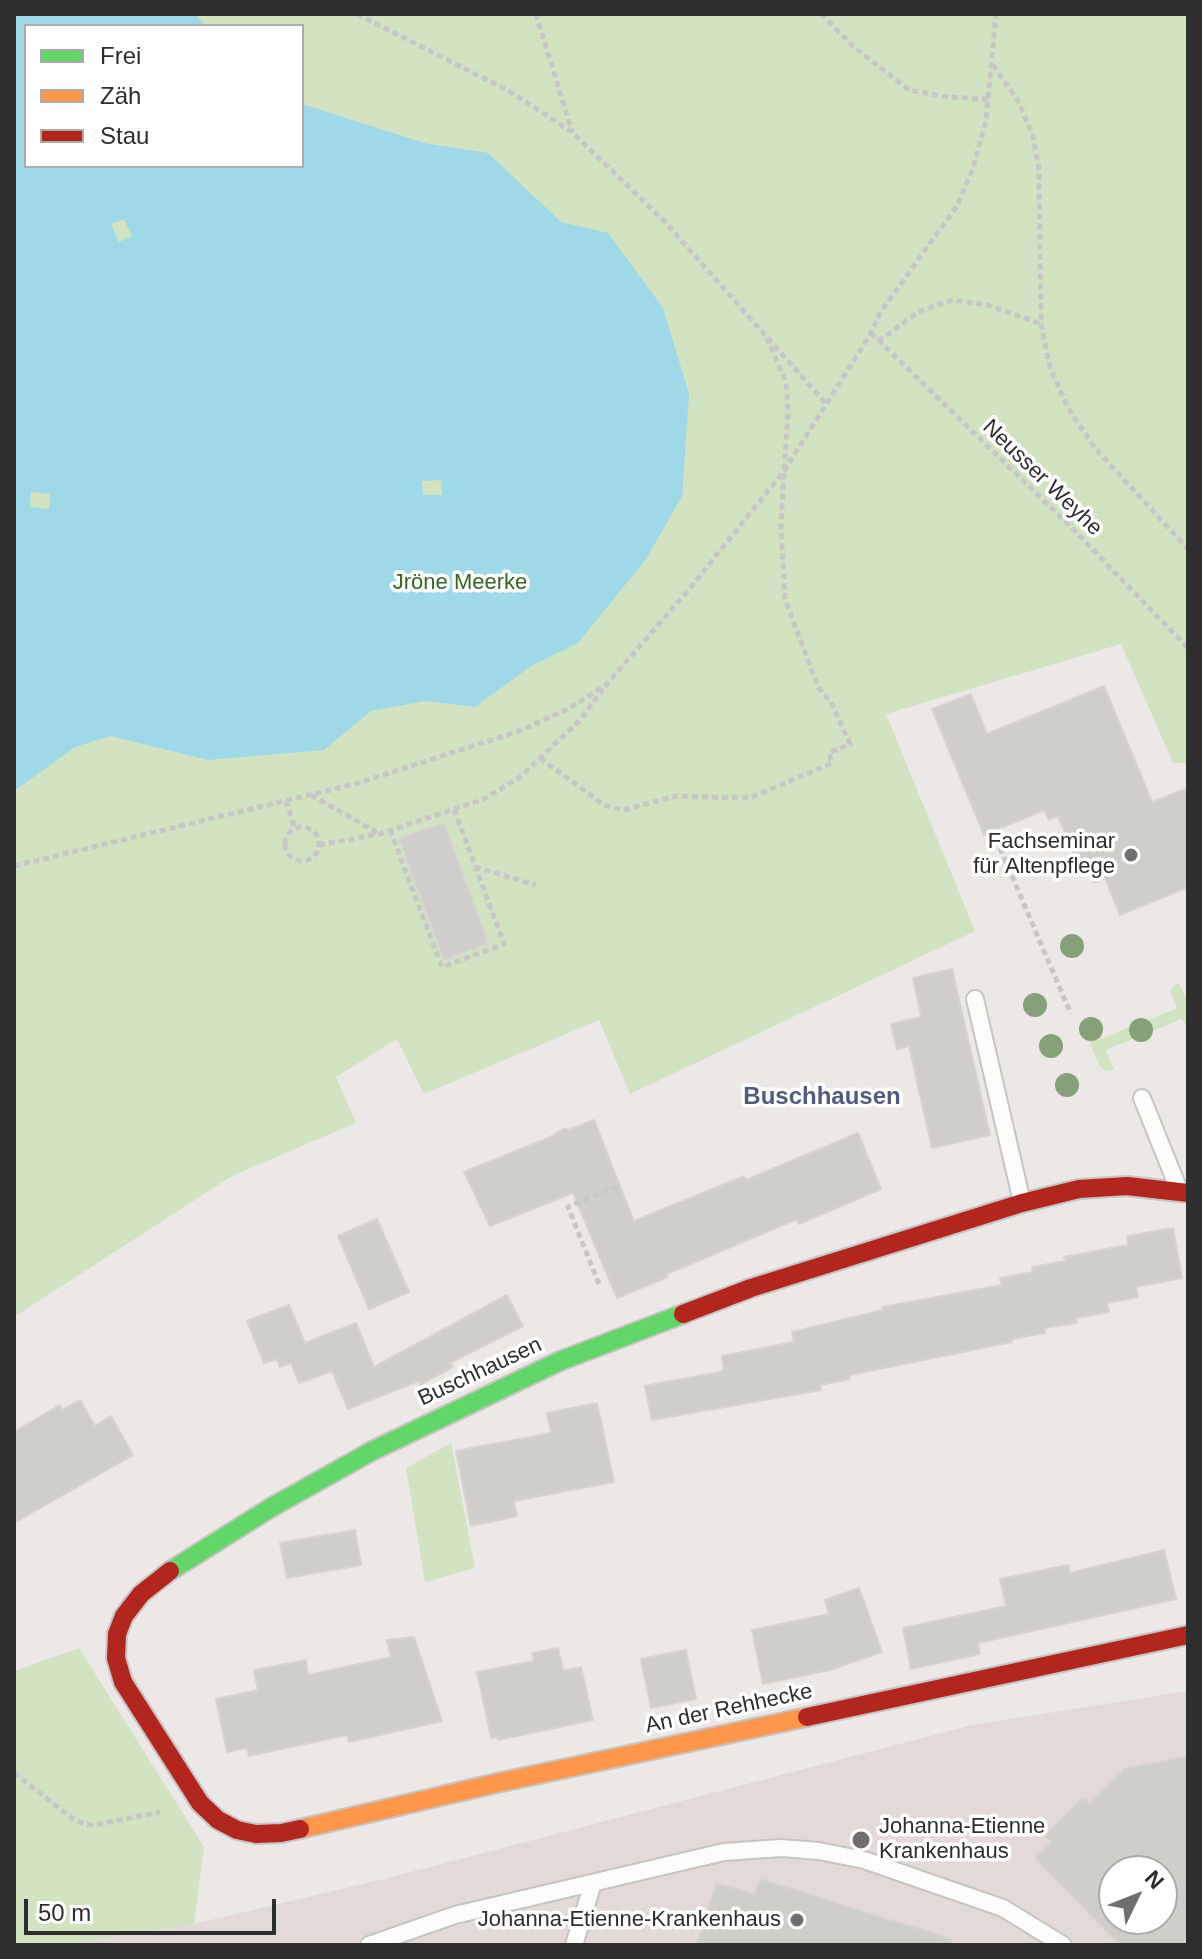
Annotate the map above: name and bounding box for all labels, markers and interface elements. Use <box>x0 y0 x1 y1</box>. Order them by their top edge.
legend <box>24 24 304 168</box>
text: Frei <box>100 42 141 69</box>
text: Zäh <box>100 82 141 109</box>
text: Stau <box>100 122 149 149</box>
street label: Neusser Weyhe <box>977 414 1107 542</box>
park label: Jröne Meerke <box>393 570 527 596</box>
place label: Fachseminar für Altenpflege <box>973 829 1115 880</box>
marker: Fachseminar für Altenpflege <box>1122 846 1140 864</box>
district label: Buschhausen <box>743 1083 901 1111</box>
street label: Buschhausen <box>414 1332 546 1412</box>
street label: An der Rehhecke <box>643 1678 815 1740</box>
place label: Johanna-Etienne Krankenhaus <box>879 1814 1045 1866</box>
marker: Johanna-Etienne Krankenhaus <box>850 1829 872 1851</box>
north arrow <box>1098 1855 1178 1935</box>
text: N <box>1140 1865 1169 1894</box>
scale bar <box>28 1883 280 1933</box>
text: 50 m <box>38 1899 91 1926</box>
place label: Johanna-Etienne-Krankenhaus <box>478 1907 781 1933</box>
marker: Johanna-Etienne-Krankenhaus <box>788 1911 806 1929</box>

